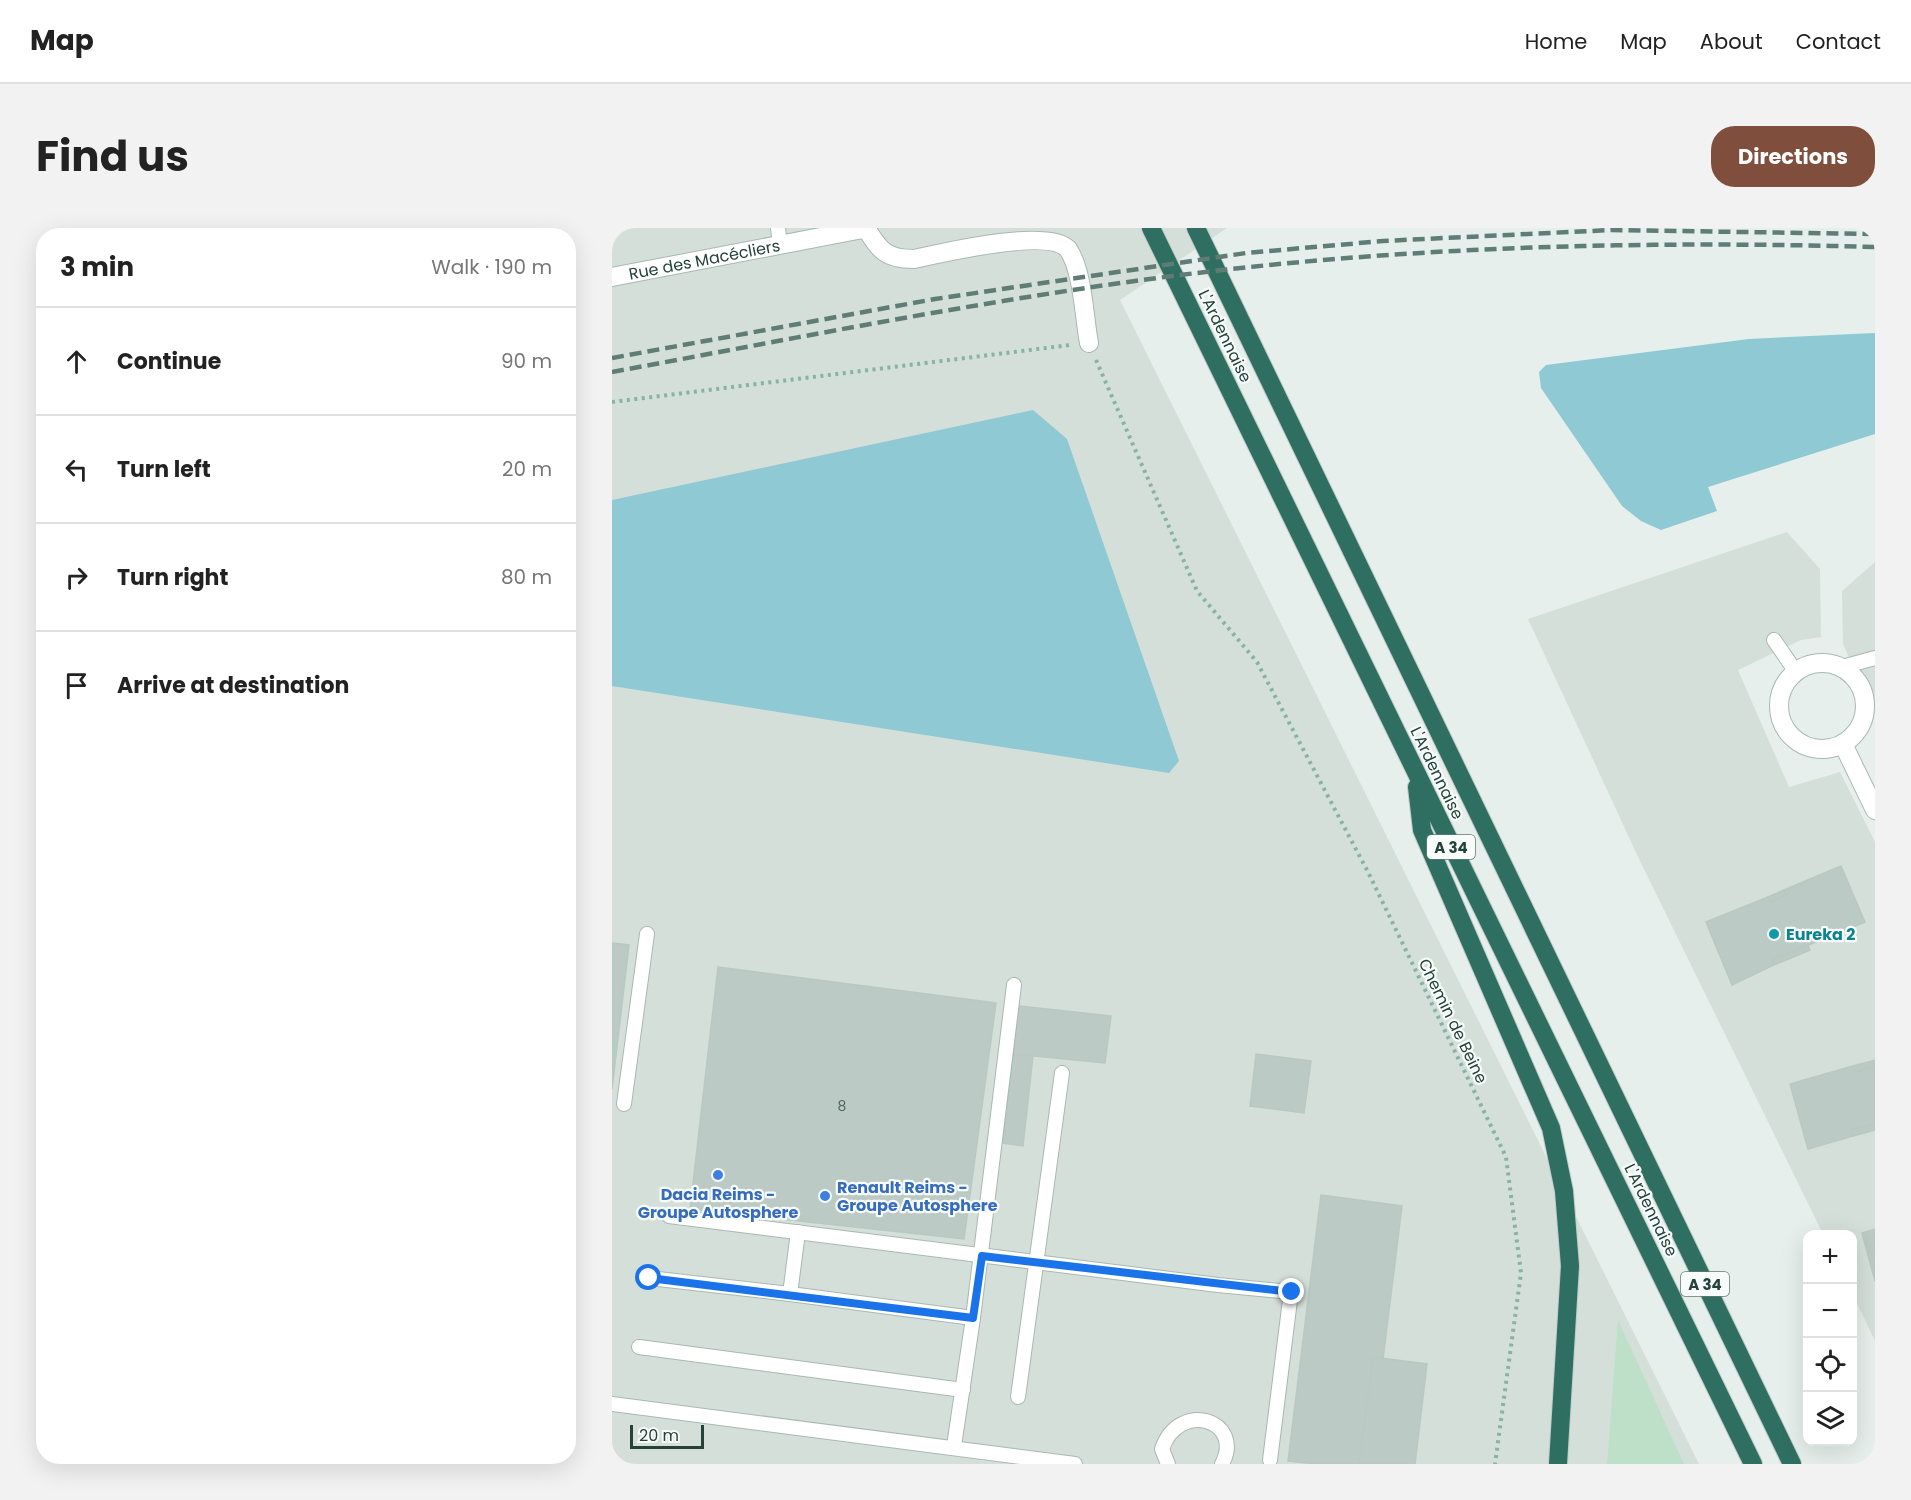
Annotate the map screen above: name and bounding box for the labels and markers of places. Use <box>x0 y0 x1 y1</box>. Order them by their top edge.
place label: Eureka 2 <box>1786 923 1855 946</box>
marker: Eureka 2 <box>1767 927 1781 941</box>
marker: Dacia Reims - Groupe Autosphere <box>711 1168 725 1182</box>
place label: Renault Reims - Groupe Autosphere <box>837 1176 998 1217</box>
place label: Dacia Reims - Groupe Autosphere <box>638 1183 798 1224</box>
marker: Renault Reims - Groupe Autosphere <box>818 1189 832 1203</box>

